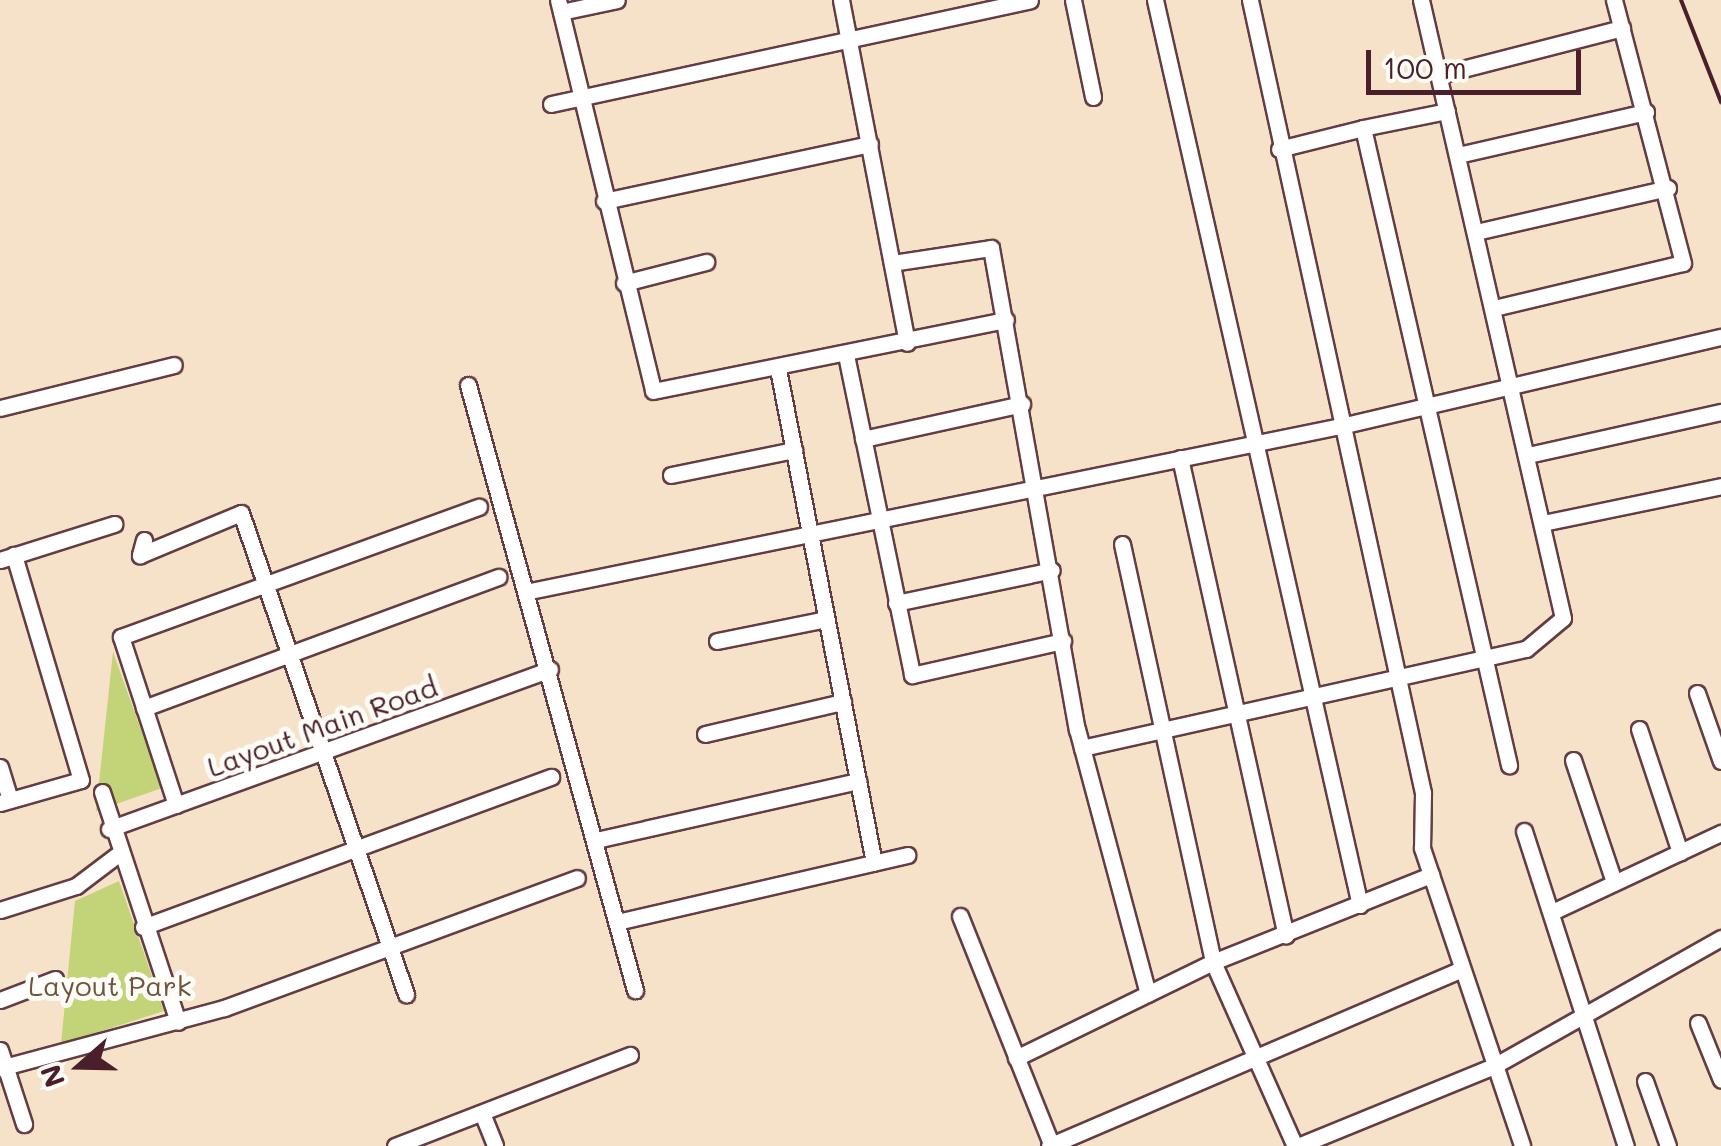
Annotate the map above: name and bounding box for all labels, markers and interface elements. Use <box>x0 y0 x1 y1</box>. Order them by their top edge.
scale bar <box>1371 30 1586 92</box>
text: 100 m <box>1383 47 1467 87</box>
street label: Layout Main Road <box>202 669 442 783</box>
park label: Layout Park <box>28 968 192 1002</box>
north arrow <box>30 1016 130 1116</box>
text: N <box>31 1060 72 1092</box>

